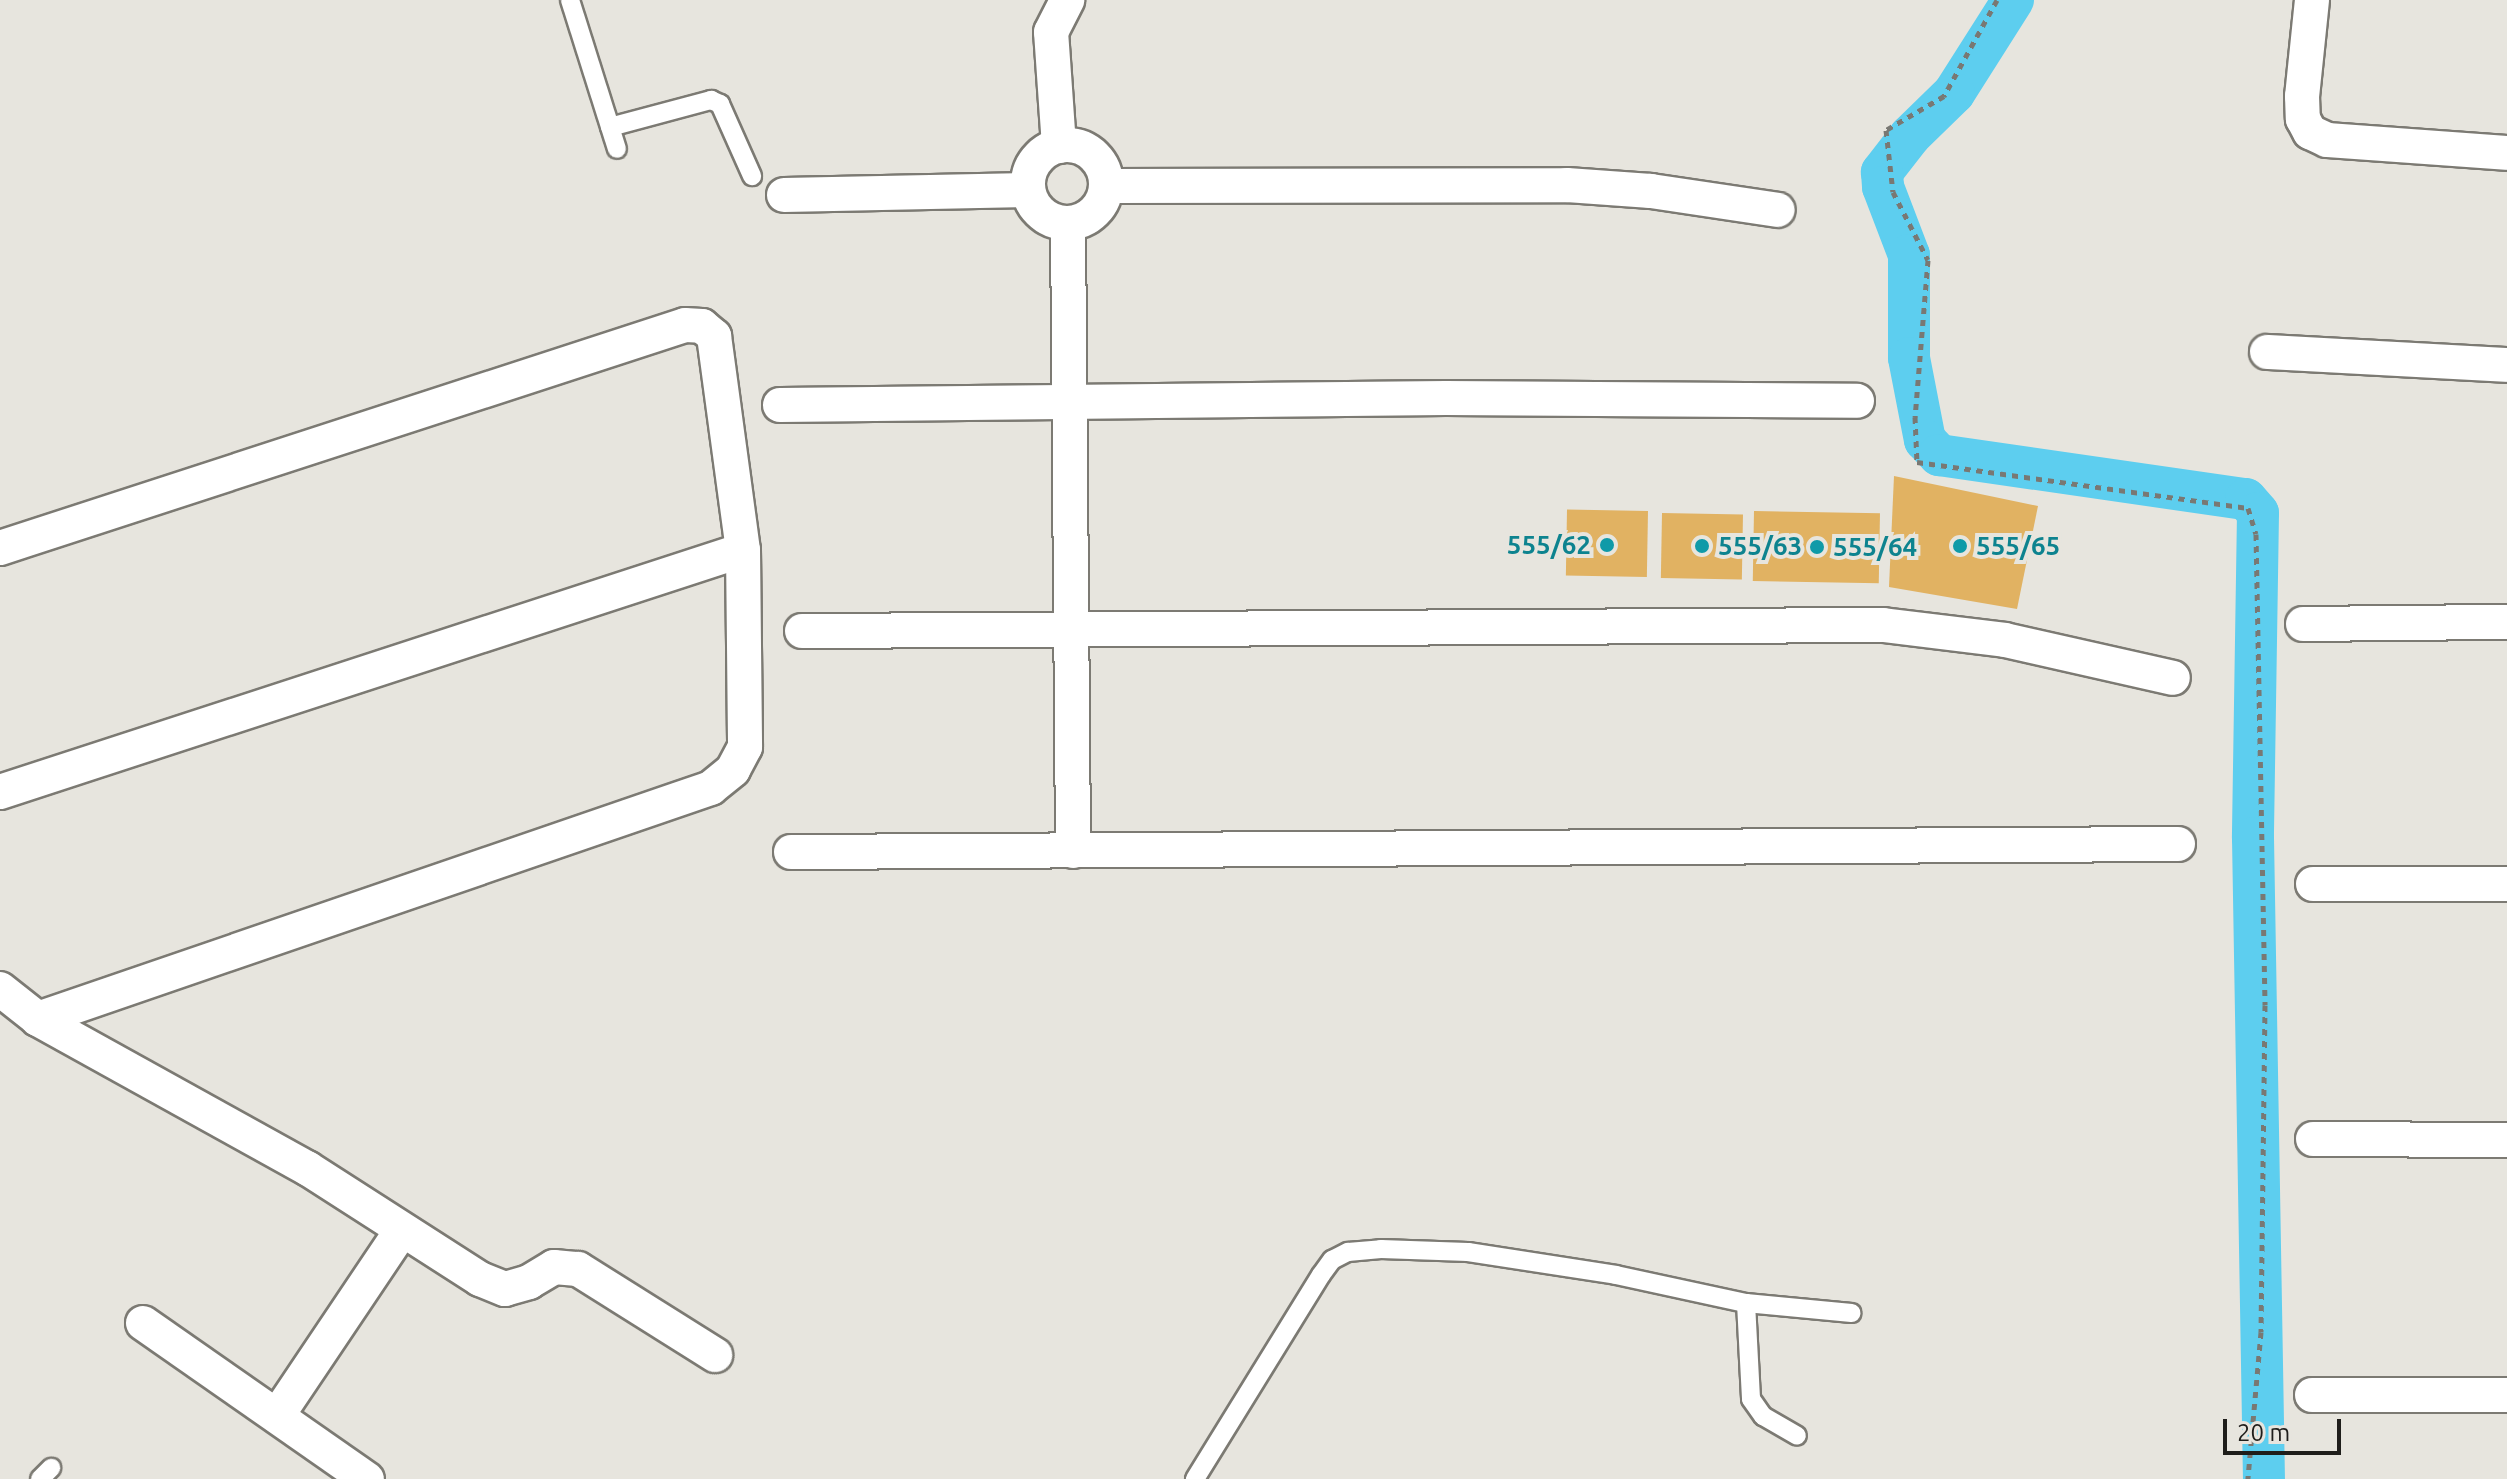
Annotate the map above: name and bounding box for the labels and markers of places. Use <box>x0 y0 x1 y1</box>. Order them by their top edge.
place label: 555/62 <box>1507 529 1591 561</box>
place label: 555/63 <box>1718 530 1802 562</box>
place label: 555/65 <box>1976 530 2060 562</box>
place label: 555/64 <box>1833 531 1917 563</box>
marker: 555/62 <box>1598 536 1616 554</box>
marker: 555/63 <box>1693 537 1711 555</box>
marker: 555/65 <box>1951 537 1969 555</box>
marker: 555/64 <box>1808 538 1826 556</box>

